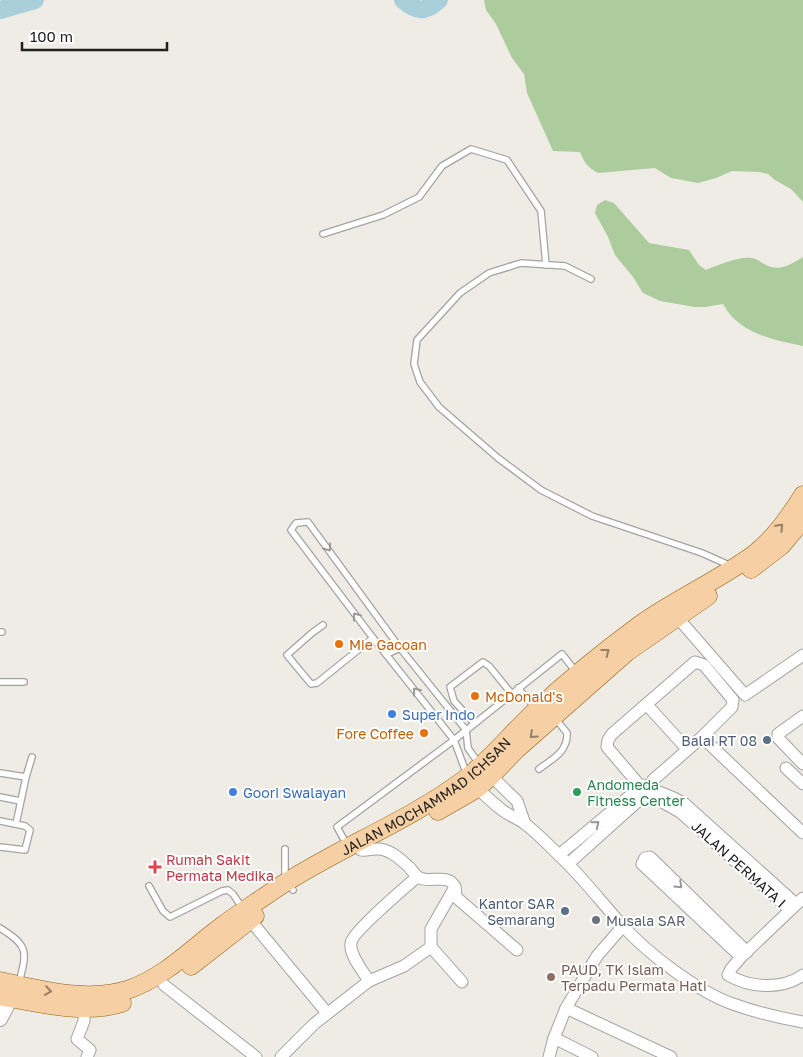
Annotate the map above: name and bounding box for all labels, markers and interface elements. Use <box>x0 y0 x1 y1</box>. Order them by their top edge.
scale bar <box>22 20 168 52</box>
text: 100 m <box>30 27 73 45</box>
one-way arrow <box>774 524 783 533</box>
one-way arrow <box>322 542 331 552</box>
one-way arrow <box>353 613 362 622</box>
place label: Mie Gacoan <box>349 636 427 653</box>
marker: Mie Gacoan <box>333 638 345 650</box>
one-way arrow <box>600 649 609 657</box>
one-way arrow <box>413 687 422 697</box>
place label: McDonald's <box>485 688 563 705</box>
marker: McDonald's <box>469 690 481 702</box>
place label: Super Indo <box>402 706 475 723</box>
marker: Super Indo <box>386 708 398 720</box>
place label: Fore Coffee <box>336 725 414 742</box>
marker: Fore Coffee <box>418 727 430 739</box>
one-way arrow <box>530 729 539 738</box>
place label: Balai RT 08 <box>681 732 757 749</box>
street label: JALAN MOCHAMMAD ICHSAN <box>338 733 513 858</box>
marker: Balai RT 08 <box>761 734 773 746</box>
place label: Andomeda Fitness Center <box>587 776 686 809</box>
place label: Goori Swalayan <box>243 784 346 801</box>
marker: Goori Swalayan <box>227 786 239 798</box>
marker: Andomeda Fitness Center <box>571 786 583 798</box>
street label: JALAN PERMATA I <box>688 817 790 911</box>
one-way arrow <box>590 820 599 829</box>
place label: Rumah Sakit Permata Medika <box>166 851 274 884</box>
marker: Rumah Sakit Permata Medika <box>148 860 162 874</box>
one-way arrow <box>674 880 683 889</box>
place label: Kantor SAR Semarang <box>478 895 555 928</box>
marker: Kantor SAR Semarang <box>559 905 571 917</box>
place label: Musala SAR <box>606 912 685 929</box>
marker: Musala SAR <box>590 914 602 926</box>
place label: PAUD, TK Islam Terpadu Permata Hati <box>561 961 707 994</box>
marker: PAUD, TK Islam Terpadu Permata Hati <box>545 971 557 983</box>
one-way arrow <box>43 985 52 995</box>

